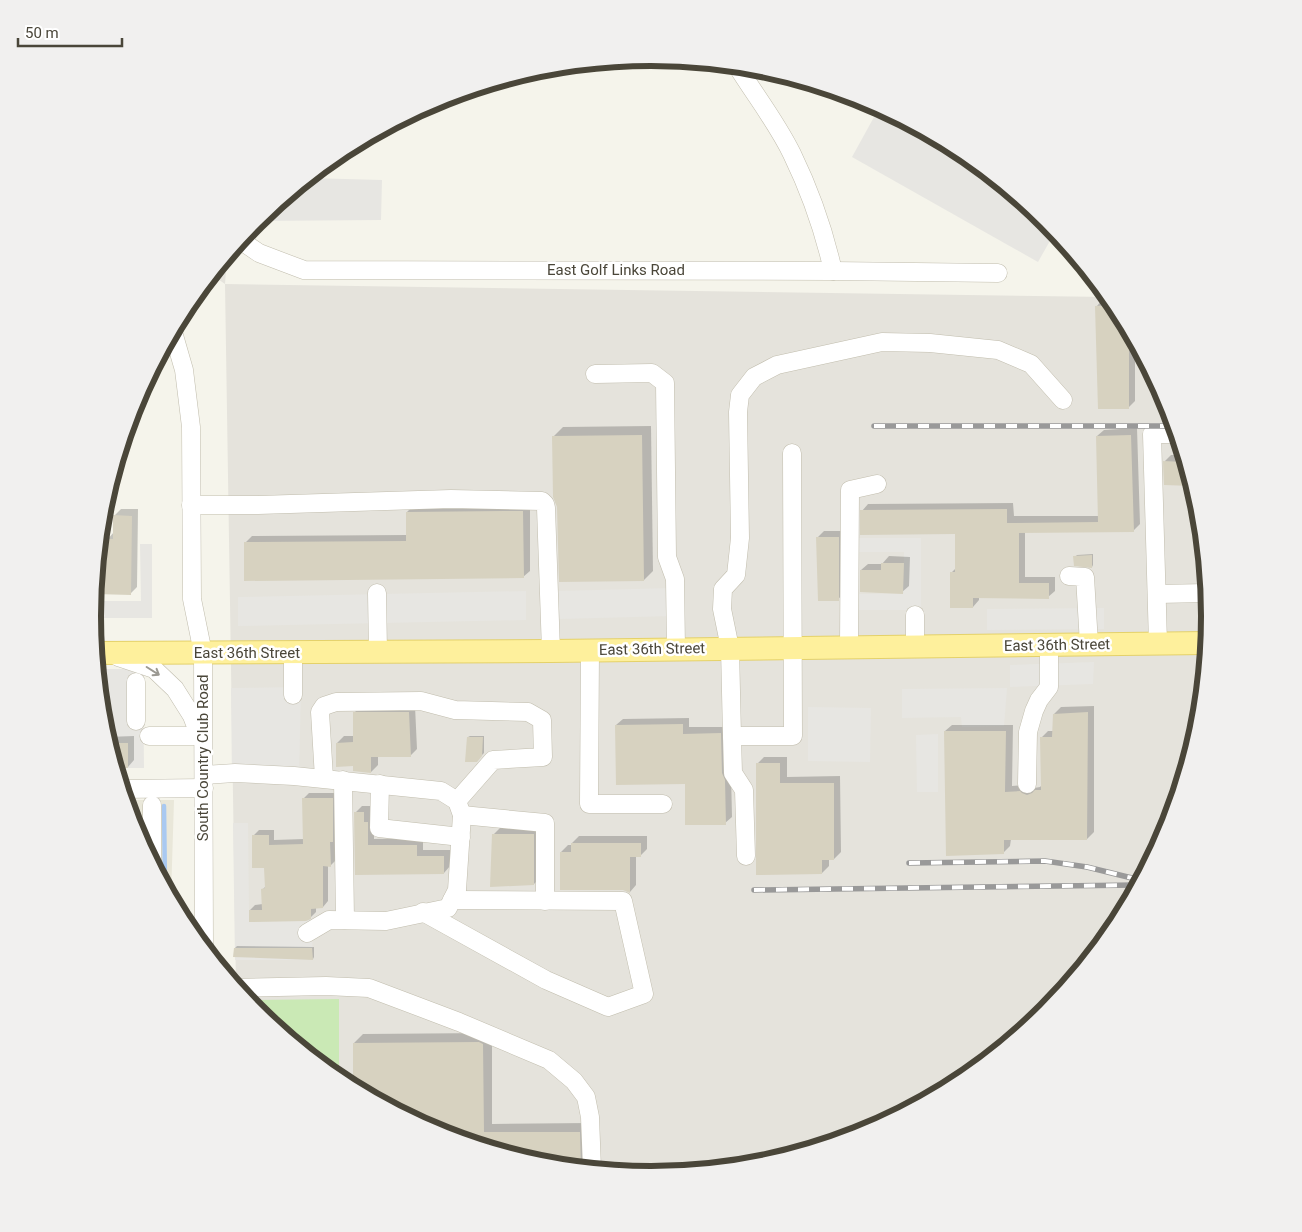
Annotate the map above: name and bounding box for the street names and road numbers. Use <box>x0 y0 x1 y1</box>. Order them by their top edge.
street label: East Golf Links Road <box>547 261 685 279</box>
street label: East 36th Street <box>1004 635 1110 655</box>
street label: East 36th Street <box>599 639 705 659</box>
street label: East 36th Street <box>194 644 300 662</box>
street label: South Country Club Road <box>194 675 212 841</box>

